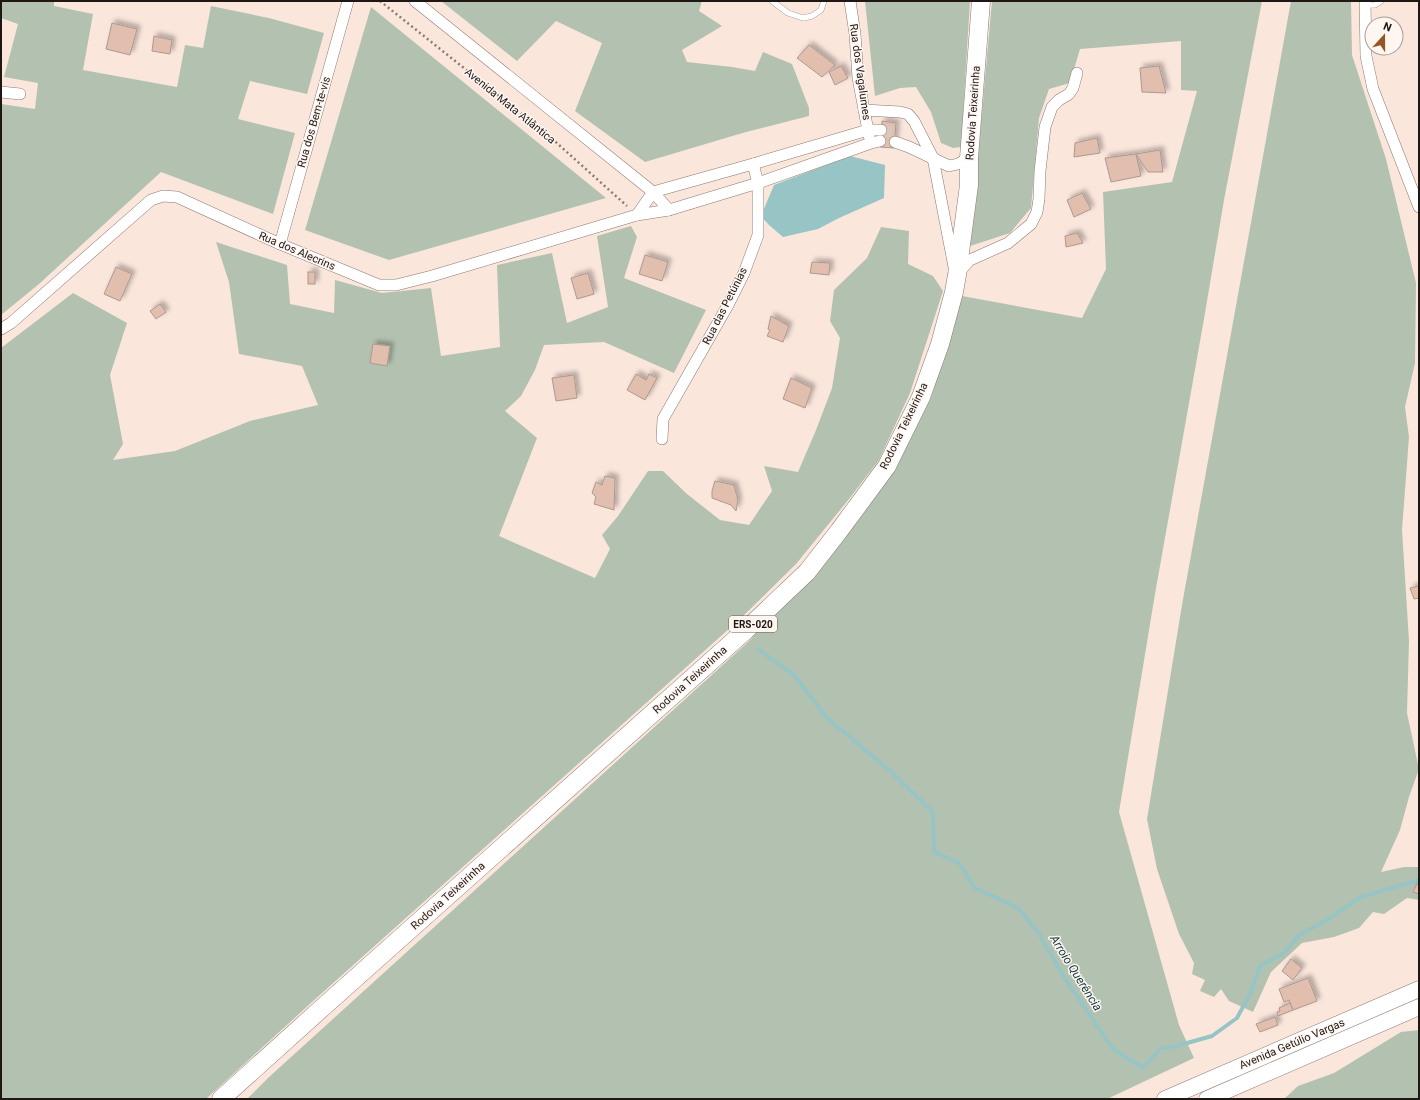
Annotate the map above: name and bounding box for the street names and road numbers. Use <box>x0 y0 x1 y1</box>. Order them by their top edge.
street label: Rua dos Vagalumes <box>847 23 873 121</box>
street label: Avenida Mata Atlântica <box>462 65 558 147</box>
street label: Rodovia Teixeirinha <box>963 65 983 161</box>
street label: Rua dos Bem-te-vis <box>295 75 333 169</box>
street label: Rua dos Alecrins <box>257 229 338 273</box>
street label: Rua das Petúnias <box>700 265 750 347</box>
street label: Rodovia Teixeirinha <box>877 381 931 471</box>
road number: ERS-020 <box>729 616 777 632</box>
street label: Rodovia Teixeirinha <box>650 643 730 717</box>
street label: Rodovia Teixeirinha <box>408 859 488 933</box>
street label: Avenida Getúlio Vargas <box>1237 1016 1347 1072</box>

